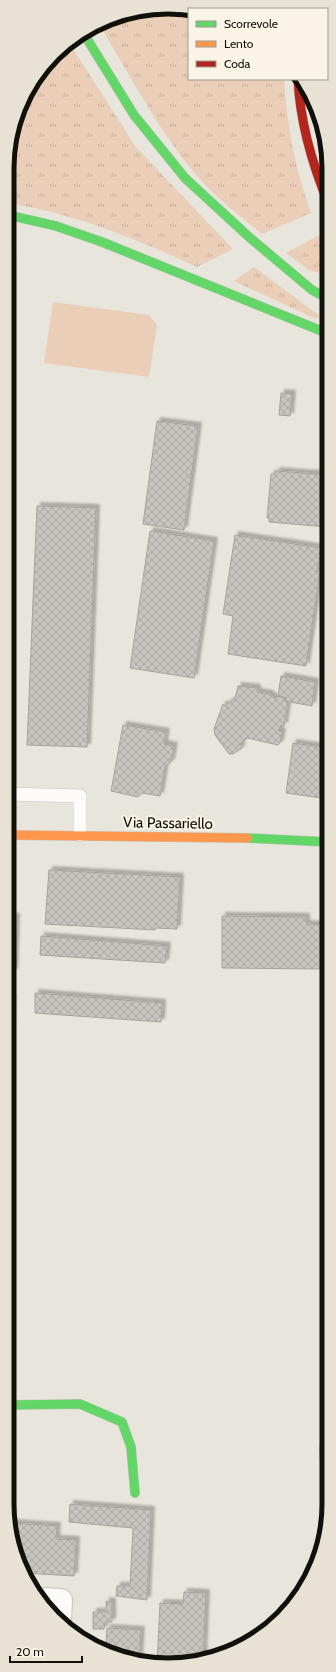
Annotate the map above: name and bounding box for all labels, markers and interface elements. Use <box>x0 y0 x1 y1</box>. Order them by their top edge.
legend <box>188 8 328 80</box>
text: Scorrevole <box>224 16 278 31</box>
text: Lento <box>224 36 254 51</box>
text: Coda <box>224 56 250 71</box>
street label: Via Passariello <box>123 813 213 833</box>
scale bar <box>10 1638 82 1664</box>
text: 20 m <box>16 1644 44 1659</box>

